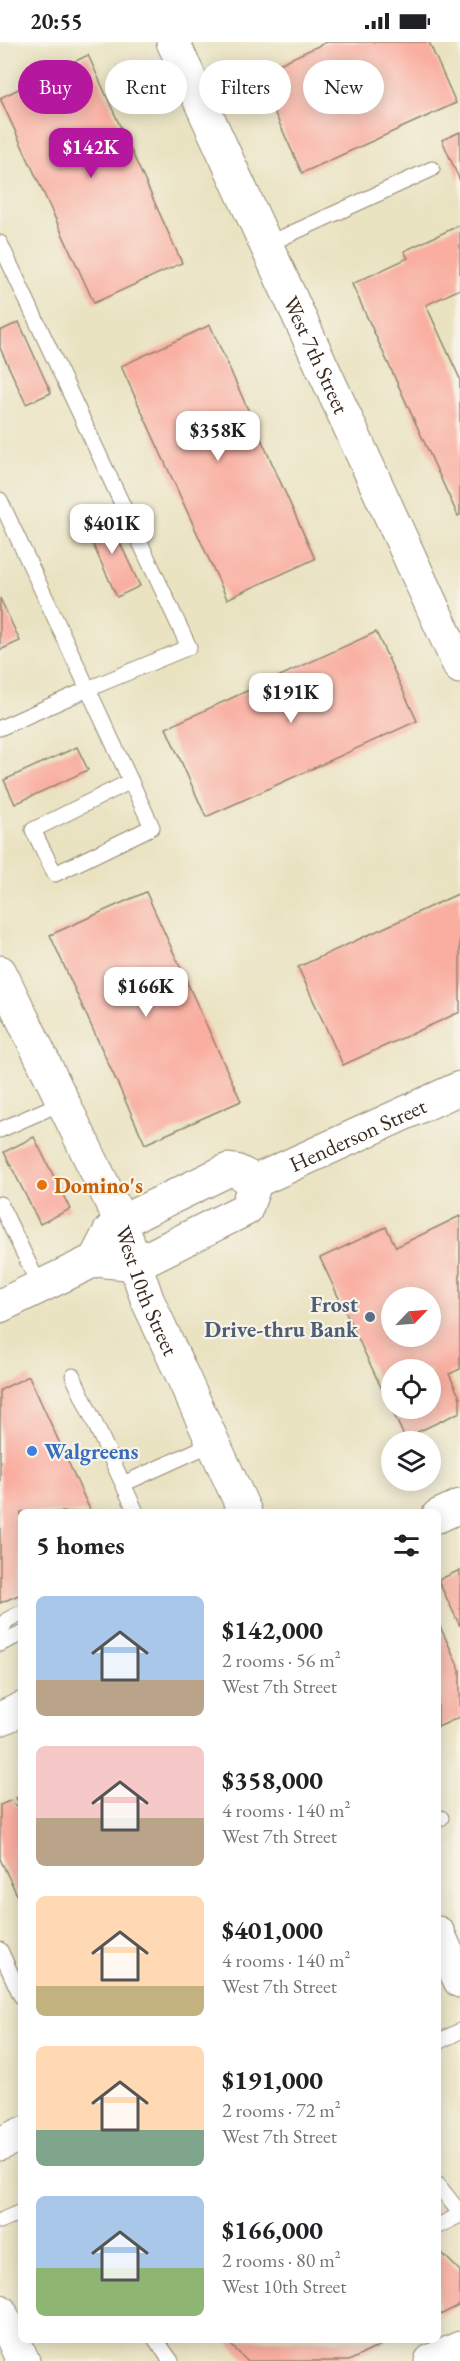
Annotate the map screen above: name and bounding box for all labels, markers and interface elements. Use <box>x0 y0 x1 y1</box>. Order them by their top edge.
text: 20:55 <box>30 7 83 36</box>
chip: Buy <box>18 60 93 114</box>
chip: Rent <box>105 60 187 114</box>
chip: Filters <box>199 60 291 114</box>
chip: New <box>303 60 384 114</box>
pin: $142K <box>49 128 133 179</box>
text: $142K <box>63 134 119 160</box>
street label: West 7th Street <box>277 291 356 418</box>
pin: $358K <box>176 411 260 462</box>
text: $358K <box>190 417 246 443</box>
pin: $401K <box>70 504 154 555</box>
text: $401K <box>84 510 140 536</box>
pin: $191K <box>249 673 333 724</box>
text: $191K <box>263 679 319 705</box>
pin: $166K <box>104 967 188 1018</box>
text: $166K <box>118 973 174 999</box>
street label: Henderson Street <box>285 1091 431 1179</box>
place label: Domino's <box>54 1171 143 1200</box>
marker: Domino's <box>35 1178 49 1192</box>
street label: West 10th Street <box>108 1222 185 1360</box>
north arrow <box>381 1287 441 1347</box>
map controls <box>381 1287 441 1491</box>
place label: Frost Drive-thru Bank <box>204 1290 359 1344</box>
marker: Frost Drive-thru Bank <box>363 1310 377 1324</box>
button: locate <box>381 1359 441 1419</box>
button: layers <box>381 1431 441 1491</box>
place label: Walgreens <box>44 1437 139 1466</box>
marker: Walgreens <box>25 1444 39 1458</box>
text: 5 homes <box>36 1528 125 1562</box>
icon: filters <box>390 1529 423 1562</box>
text: $142,000 <box>222 1613 323 1647</box>
icon: home <box>84 1620 156 1692</box>
text: 2 rooms · 56 m² <box>222 1647 341 1673</box>
text: West 7th Street <box>222 1673 337 1699</box>
text: $358,000 <box>222 1763 323 1797</box>
icon: home <box>84 1770 156 1842</box>
text: 4 rooms · 140 m² <box>222 1797 350 1823</box>
text: West 7th Street <box>222 1823 337 1849</box>
text: $401,000 <box>222 1913 323 1947</box>
icon: home <box>84 1920 156 1992</box>
text: 4 rooms · 140 m² <box>222 1947 350 1973</box>
text: West 7th Street <box>222 1973 337 1999</box>
text: $191,000 <box>222 2063 323 2097</box>
icon: home <box>84 2070 156 2142</box>
text: 2 rooms · 72 m² <box>222 2097 341 2123</box>
text: West 7th Street <box>222 2123 337 2149</box>
text: $166,000 <box>222 2213 323 2247</box>
icon: home <box>84 2220 156 2292</box>
text: 2 rooms · 80 m² <box>222 2247 341 2273</box>
text: West 10th Street <box>222 2273 347 2299</box>

